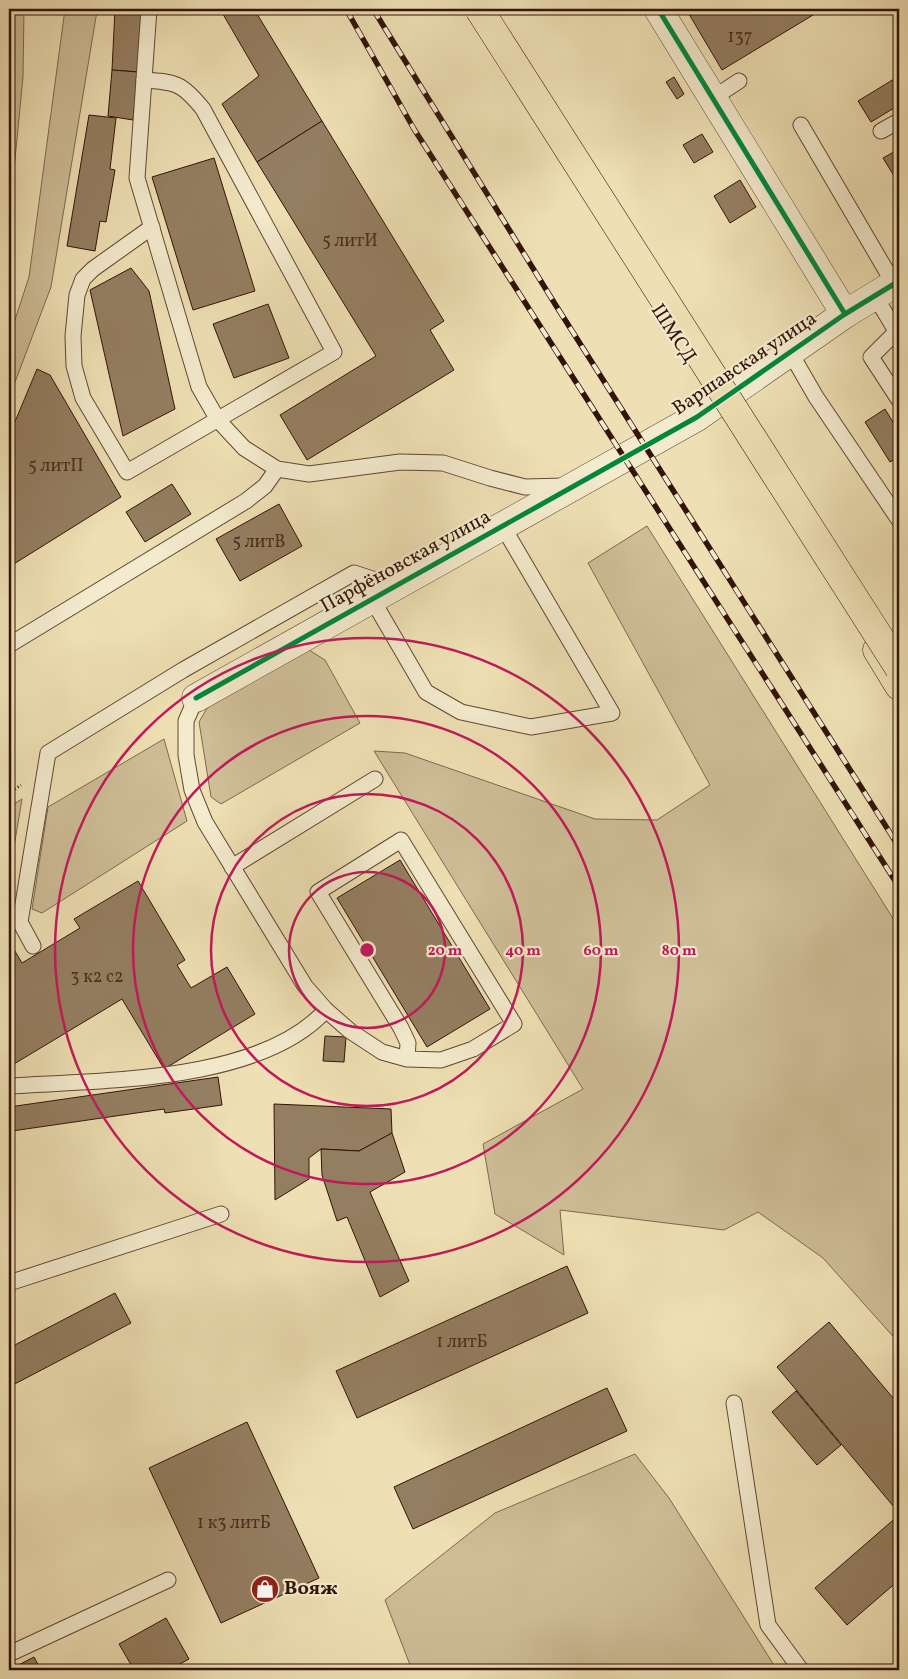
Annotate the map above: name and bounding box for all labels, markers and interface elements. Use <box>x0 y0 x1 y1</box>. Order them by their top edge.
house number: 137 <box>728 25 752 50</box>
house number: 5 литИ <box>322 229 378 254</box>
street label: ШМСД <box>643 299 703 369</box>
street label: Варшавская улица <box>667 305 823 423</box>
house number: 5 литП <box>28 454 84 479</box>
street label: Парфёновская улица <box>316 503 496 621</box>
house number: 5 литВ <box>232 530 286 555</box>
centre of rings <box>358 941 376 959</box>
text: 20 m <box>428 941 463 962</box>
text: 40 m <box>505 941 541 962</box>
text: 60 m <box>584 941 619 962</box>
text: 80 m <box>662 941 697 962</box>
house number: 3 к2 с2 <box>70 965 124 990</box>
house number: 1 литБ <box>436 1330 488 1355</box>
house number: 1 к3 литБ <box>197 1511 271 1536</box>
shop icon: Вояж <box>250 1574 280 1604</box>
place label: Вояж <box>284 1575 338 1603</box>

